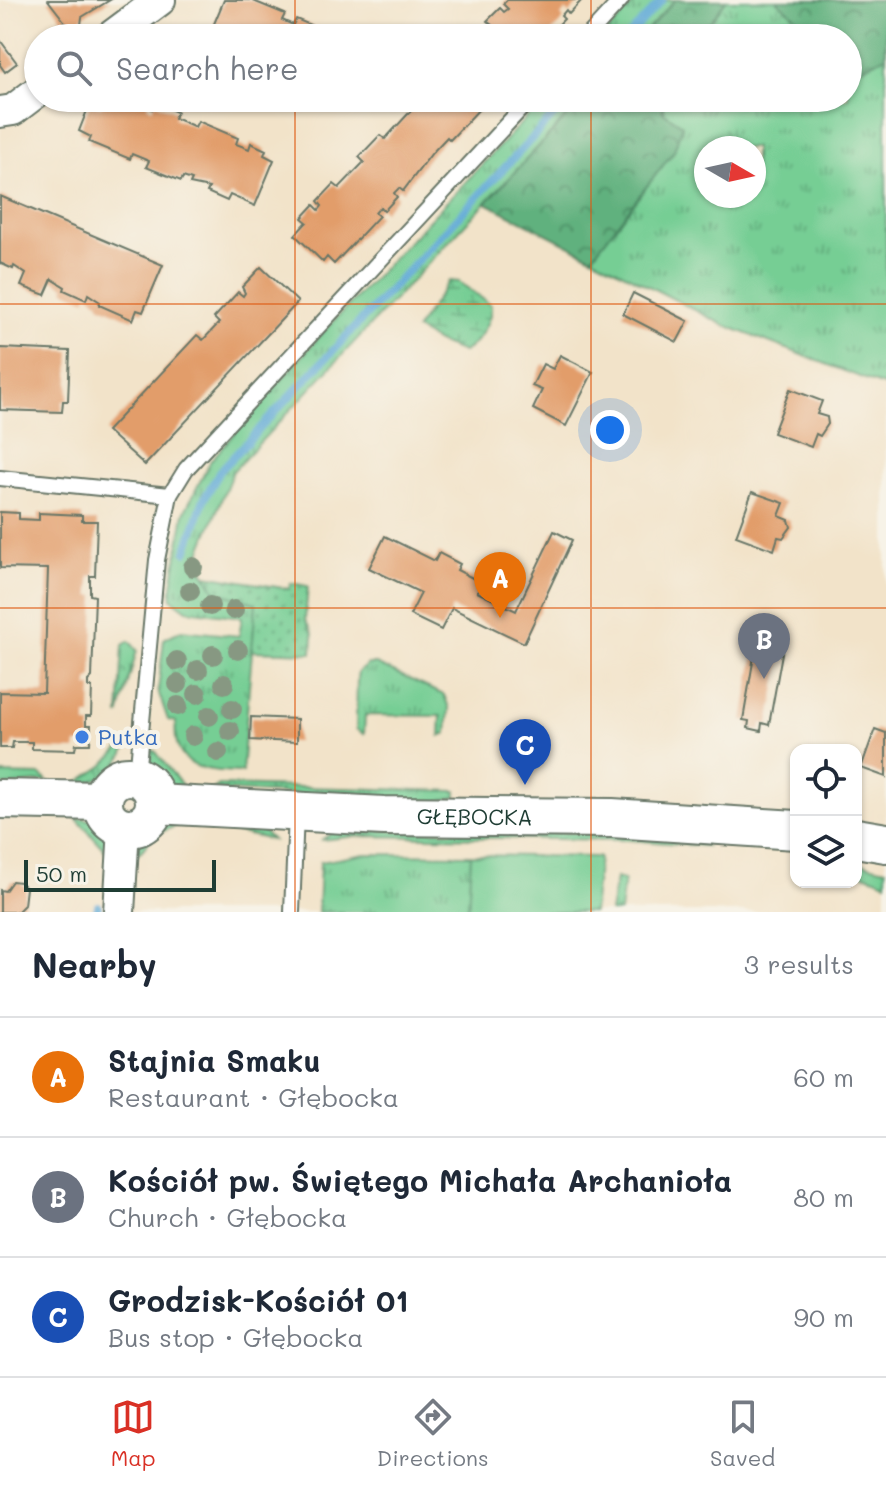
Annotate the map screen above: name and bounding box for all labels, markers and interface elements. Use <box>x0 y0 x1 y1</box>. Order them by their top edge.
search box <box>24 24 862 112</box>
icon: search <box>52 46 96 90</box>
text: Search here <box>116 48 299 88</box>
north arrow <box>694 136 766 208</box>
your location <box>590 410 630 450</box>
pin: A <box>474 552 526 618</box>
pin: B <box>738 613 790 679</box>
pin: C <box>499 719 551 785</box>
place label: Putka <box>98 722 159 751</box>
marker: Putka <box>73 728 91 746</box>
map controls <box>790 744 862 888</box>
button: locate <box>790 744 862 816</box>
street label: GŁĘBOCKA <box>417 801 533 831</box>
button: layers <box>790 816 862 888</box>
scale bar <box>24 856 216 892</box>
text: 50 m <box>36 859 87 888</box>
text: Nearby <box>32 942 157 987</box>
text: 3 results <box>744 947 854 981</box>
text: Stajnia Smaku <box>108 1040 321 1080</box>
text: A <box>49 1060 67 1094</box>
text: 60 m <box>793 1060 854 1094</box>
text: Restaurant · Głębocka <box>108 1080 399 1114</box>
text: Kościół pw. Świętego Michała Archanioła <box>108 1160 732 1200</box>
text: B <box>49 1180 67 1214</box>
text: 80 m <box>793 1180 854 1214</box>
text: Church · Głębocka <box>108 1200 347 1234</box>
text: Grodzisk-Kościół 01 <box>108 1280 408 1320</box>
text: C <box>48 1300 68 1334</box>
text: 90 m <box>794 1300 854 1334</box>
text: Bus stop · Głębocka <box>108 1320 364 1354</box>
tab: Map <box>111 1395 156 1472</box>
tab: Directions <box>377 1395 489 1472</box>
tab: Saved <box>710 1395 775 1472</box>

